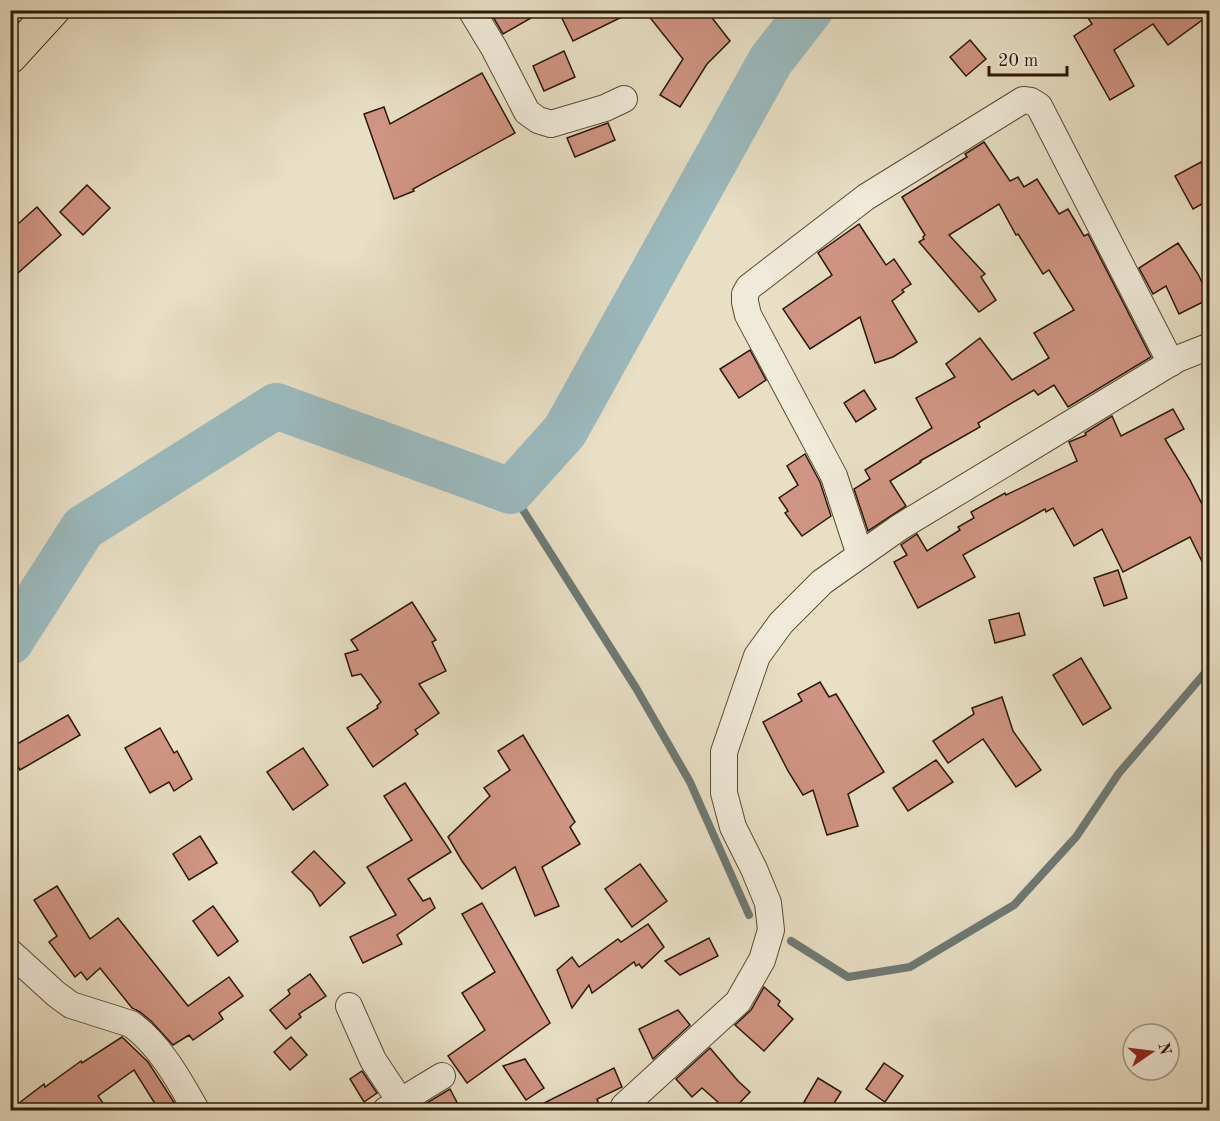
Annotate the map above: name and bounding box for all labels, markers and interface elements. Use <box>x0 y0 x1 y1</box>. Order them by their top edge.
scale bar <box>989 39 1067 77</box>
text: 20 m <box>998 52 1038 70</box>
north arrow <box>1121 1022 1181 1082</box>
text: N <box>1154 1041 1173 1057</box>

